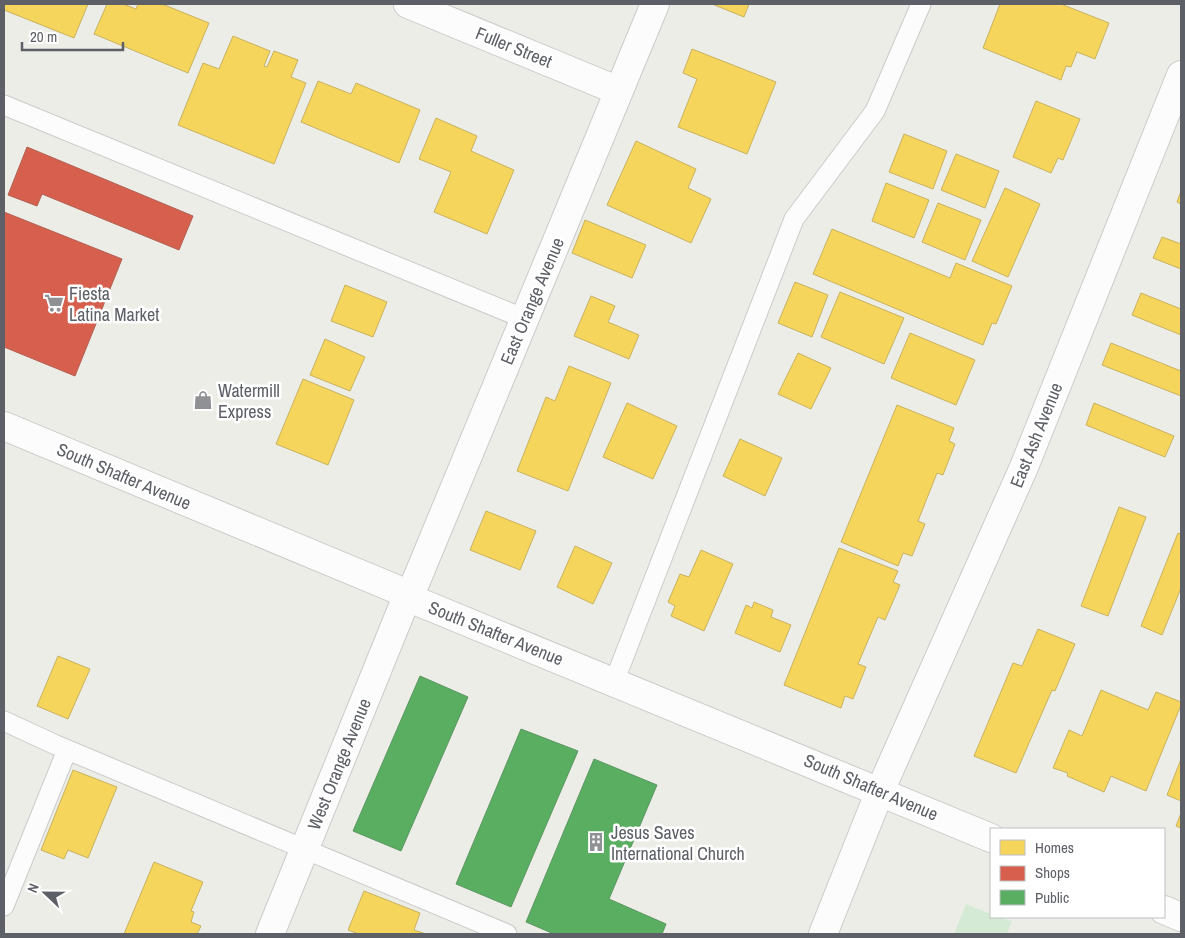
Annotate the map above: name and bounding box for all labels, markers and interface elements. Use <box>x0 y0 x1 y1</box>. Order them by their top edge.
scale bar <box>22 20 124 52</box>
street label: Fuller Street <box>472 20 556 74</box>
text: 20 m <box>30 26 57 47</box>
street label: East Orange Avenue <box>494 234 570 368</box>
place label: Fiesta Latina Market <box>69 281 159 327</box>
supermarket icon: Fiesta Latina Market <box>43 292 65 314</box>
place label: Watermill Express <box>218 378 280 424</box>
street label: East Ash Avenue <box>1004 379 1068 491</box>
shop icon: Watermill Express <box>192 389 214 411</box>
street label: South Shafter Avenue <box>53 436 195 516</box>
street label: South Shafter Avenue <box>425 595 567 671</box>
street label: West Orange Avenue <box>301 695 377 833</box>
street label: South Shafter Avenue <box>800 747 942 827</box>
place label: Jesus Saves International Church <box>611 820 745 866</box>
legend <box>990 828 1165 918</box>
building icon: Jesus Saves International Church <box>585 831 607 853</box>
text: Homes <box>1035 837 1074 858</box>
text: Shops <box>1035 862 1070 883</box>
north arrow <box>20 868 70 918</box>
text: N <box>23 881 43 895</box>
text: Public <box>1035 887 1069 908</box>

